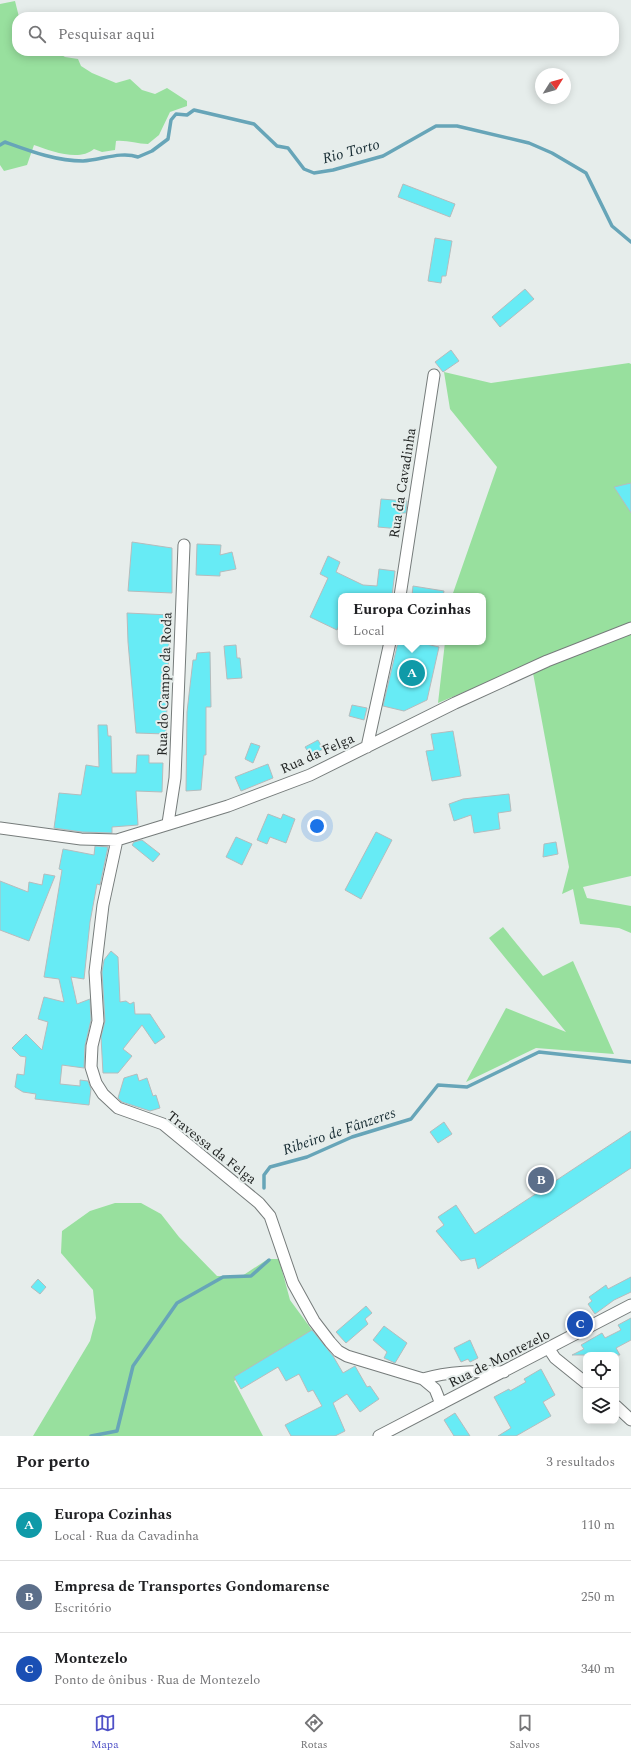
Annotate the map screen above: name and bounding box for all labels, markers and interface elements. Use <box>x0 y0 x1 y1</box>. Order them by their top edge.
search box <box>12 12 619 56</box>
icon: search <box>26 23 48 45</box>
text: Pesquisar aqui <box>58 23 155 46</box>
north arrow <box>535 68 571 104</box>
water label: Rio Torto <box>320 133 382 170</box>
street label: Rua da Cavadinha <box>383 426 422 540</box>
popup <box>338 593 486 645</box>
text: Europa Cozinhas <box>353 598 471 621</box>
street label: Rua do Campo da Roda <box>151 611 178 756</box>
text: Local <box>353 621 385 641</box>
pin: A <box>399 658 425 688</box>
street label: Rua da Felga <box>277 728 358 779</box>
your location <box>307 816 327 836</box>
water label: Ribeiro de Fânzeres <box>279 1101 400 1162</box>
street label: Travessa da Felga <box>162 1106 261 1189</box>
pin: B <box>528 1165 554 1195</box>
pin: C <box>567 1309 593 1339</box>
street label: Rua de Montezelo <box>445 1324 554 1393</box>
map controls <box>583 1352 619 1424</box>
button: locate <box>583 1352 619 1388</box>
button: layers <box>583 1388 619 1424</box>
text: Por perto <box>16 1449 90 1475</box>
text: 3 resultados <box>546 1452 615 1472</box>
text: Europa Cozinhas <box>54 1503 172 1526</box>
text: A <box>24 1515 34 1535</box>
text: 110 m <box>581 1515 615 1535</box>
text: Local · Rua da Cavadinha <box>54 1526 199 1546</box>
text: Empresa de Transportes Gondomarense <box>54 1575 330 1598</box>
text: B <box>24 1587 34 1607</box>
text: 250 m <box>581 1587 615 1607</box>
text: Escritório <box>54 1598 111 1618</box>
text: Montezelo <box>54 1647 128 1670</box>
text: C <box>24 1659 34 1679</box>
text: 340 m <box>581 1659 615 1679</box>
text: Ponto de ônibus · Rua de Montezelo <box>54 1670 260 1690</box>
tab: Mapa <box>91 1712 119 1753</box>
tab: Rotas <box>300 1712 328 1753</box>
tab: Salvos <box>509 1712 540 1753</box>

